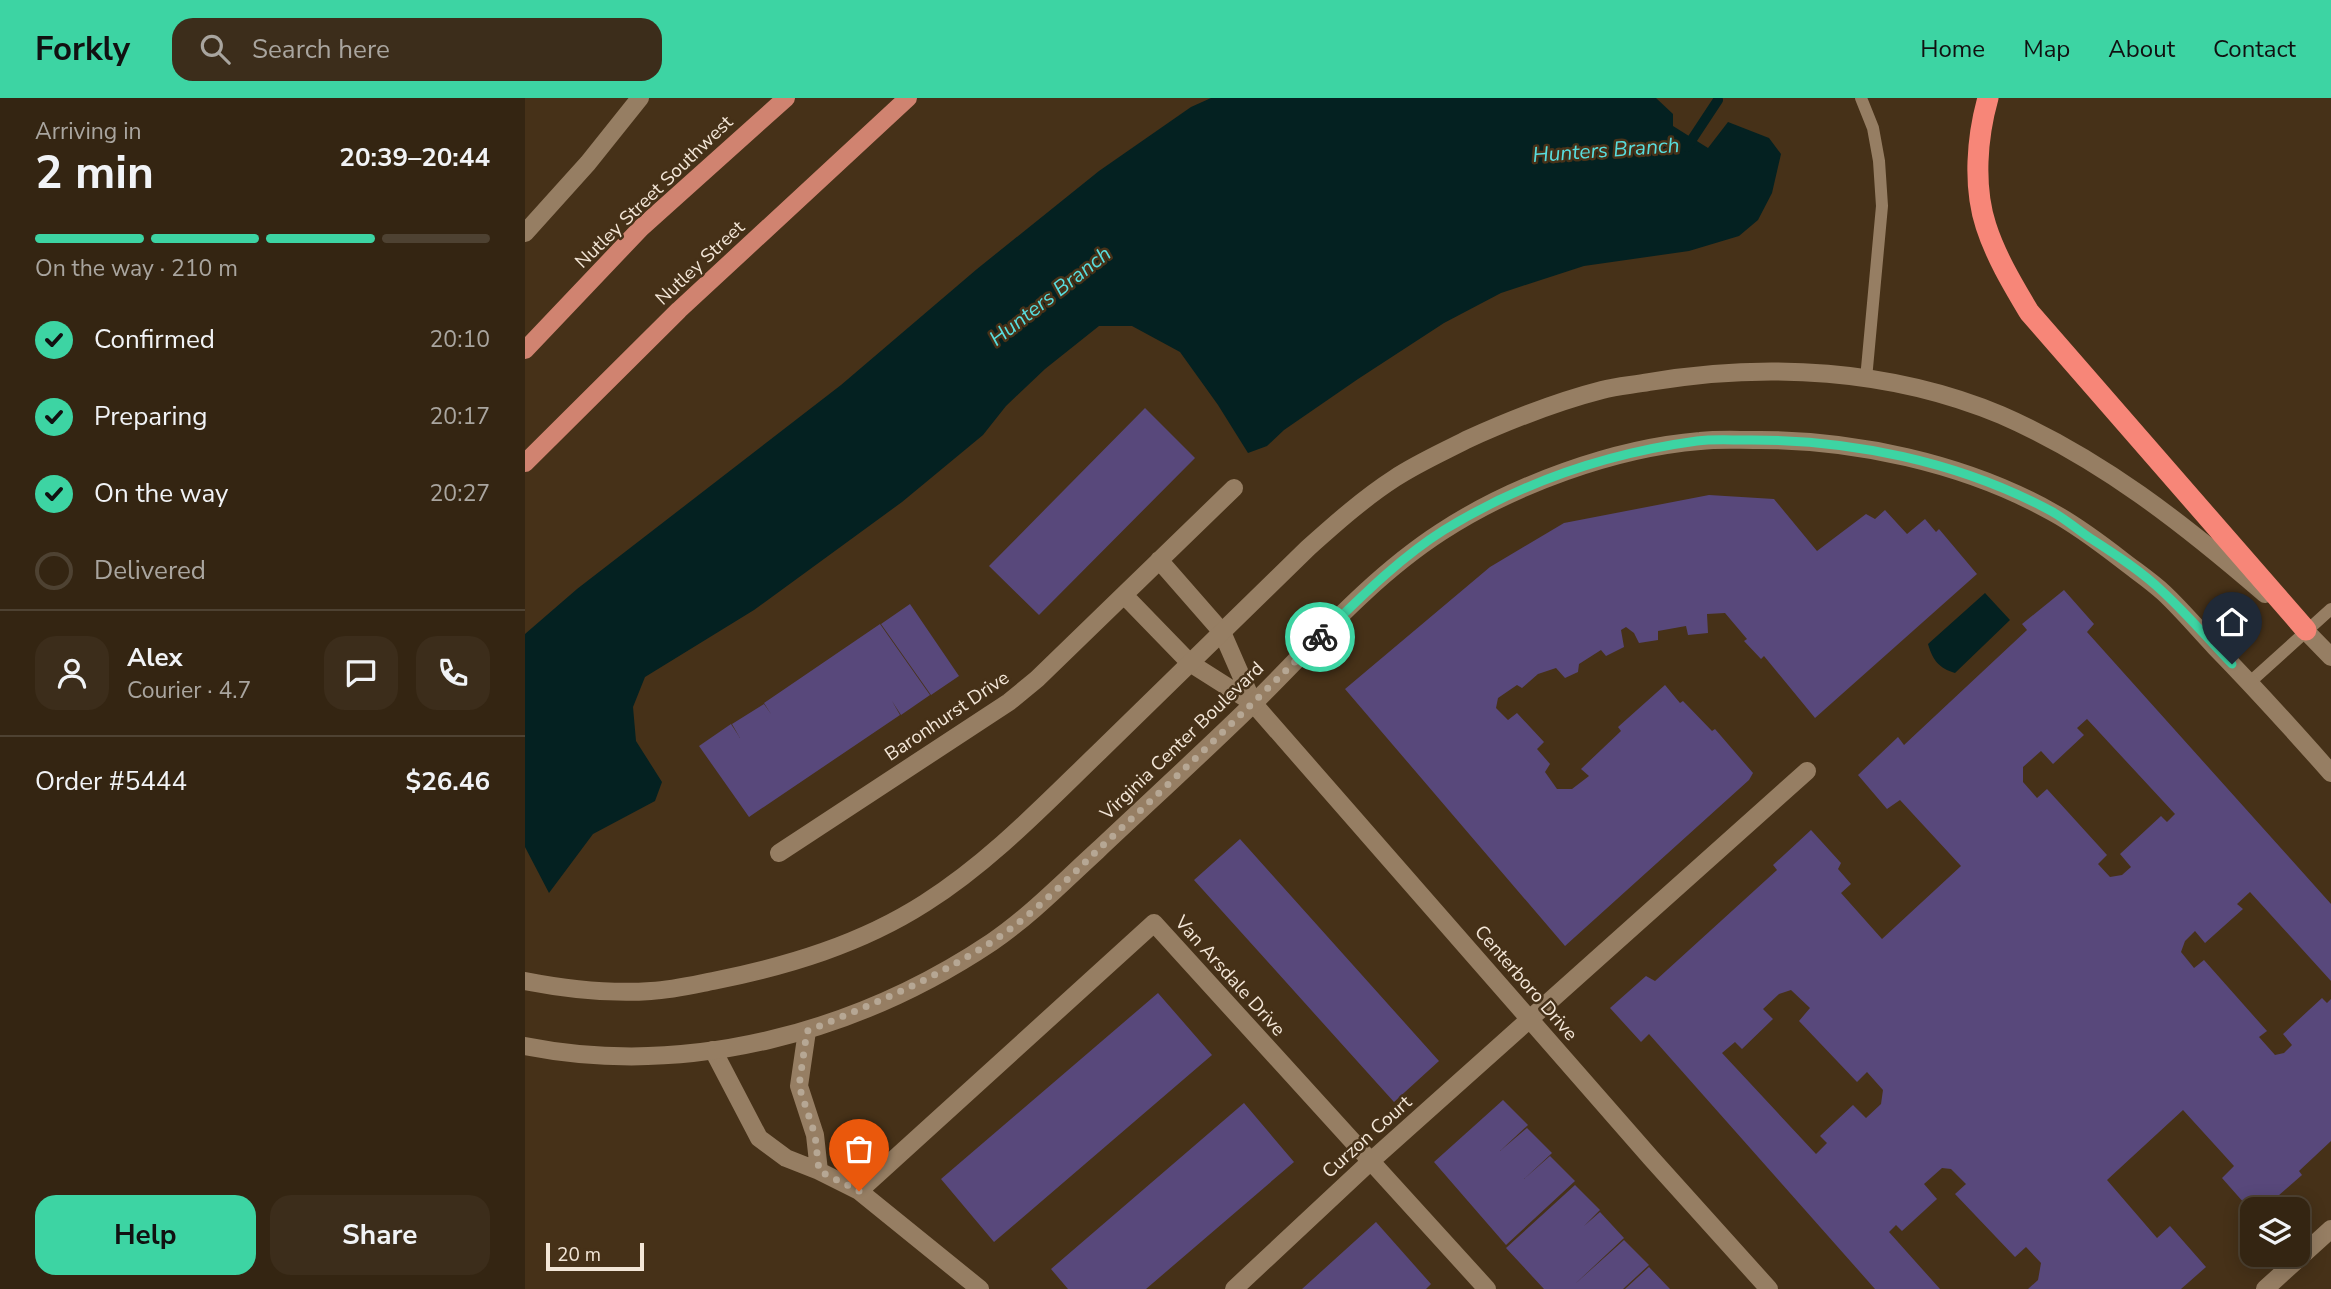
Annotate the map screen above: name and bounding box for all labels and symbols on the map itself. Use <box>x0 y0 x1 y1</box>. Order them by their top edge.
street label: Nutley Street Southwest <box>570 111 738 273</box>
water label: Hunters Branch <box>1532 131 1680 169</box>
street label: Nutley Street <box>651 216 749 310</box>
water label: Hunters Branch <box>983 240 1117 352</box>
pin <box>2202 592 2262 664</box>
courier <box>1285 602 1355 672</box>
street label: Virginia Center Boulevard <box>1094 656 1270 827</box>
street label: Baronhurst Drive <box>880 665 1014 767</box>
street label: Van Arsdale Drive <box>1168 909 1291 1042</box>
street label: Centerboro Drive <box>1469 920 1583 1046</box>
street label: Curzon Court <box>1317 1090 1418 1184</box>
pin <box>829 1119 889 1191</box>
scale bar <box>546 1240 644 1272</box>

